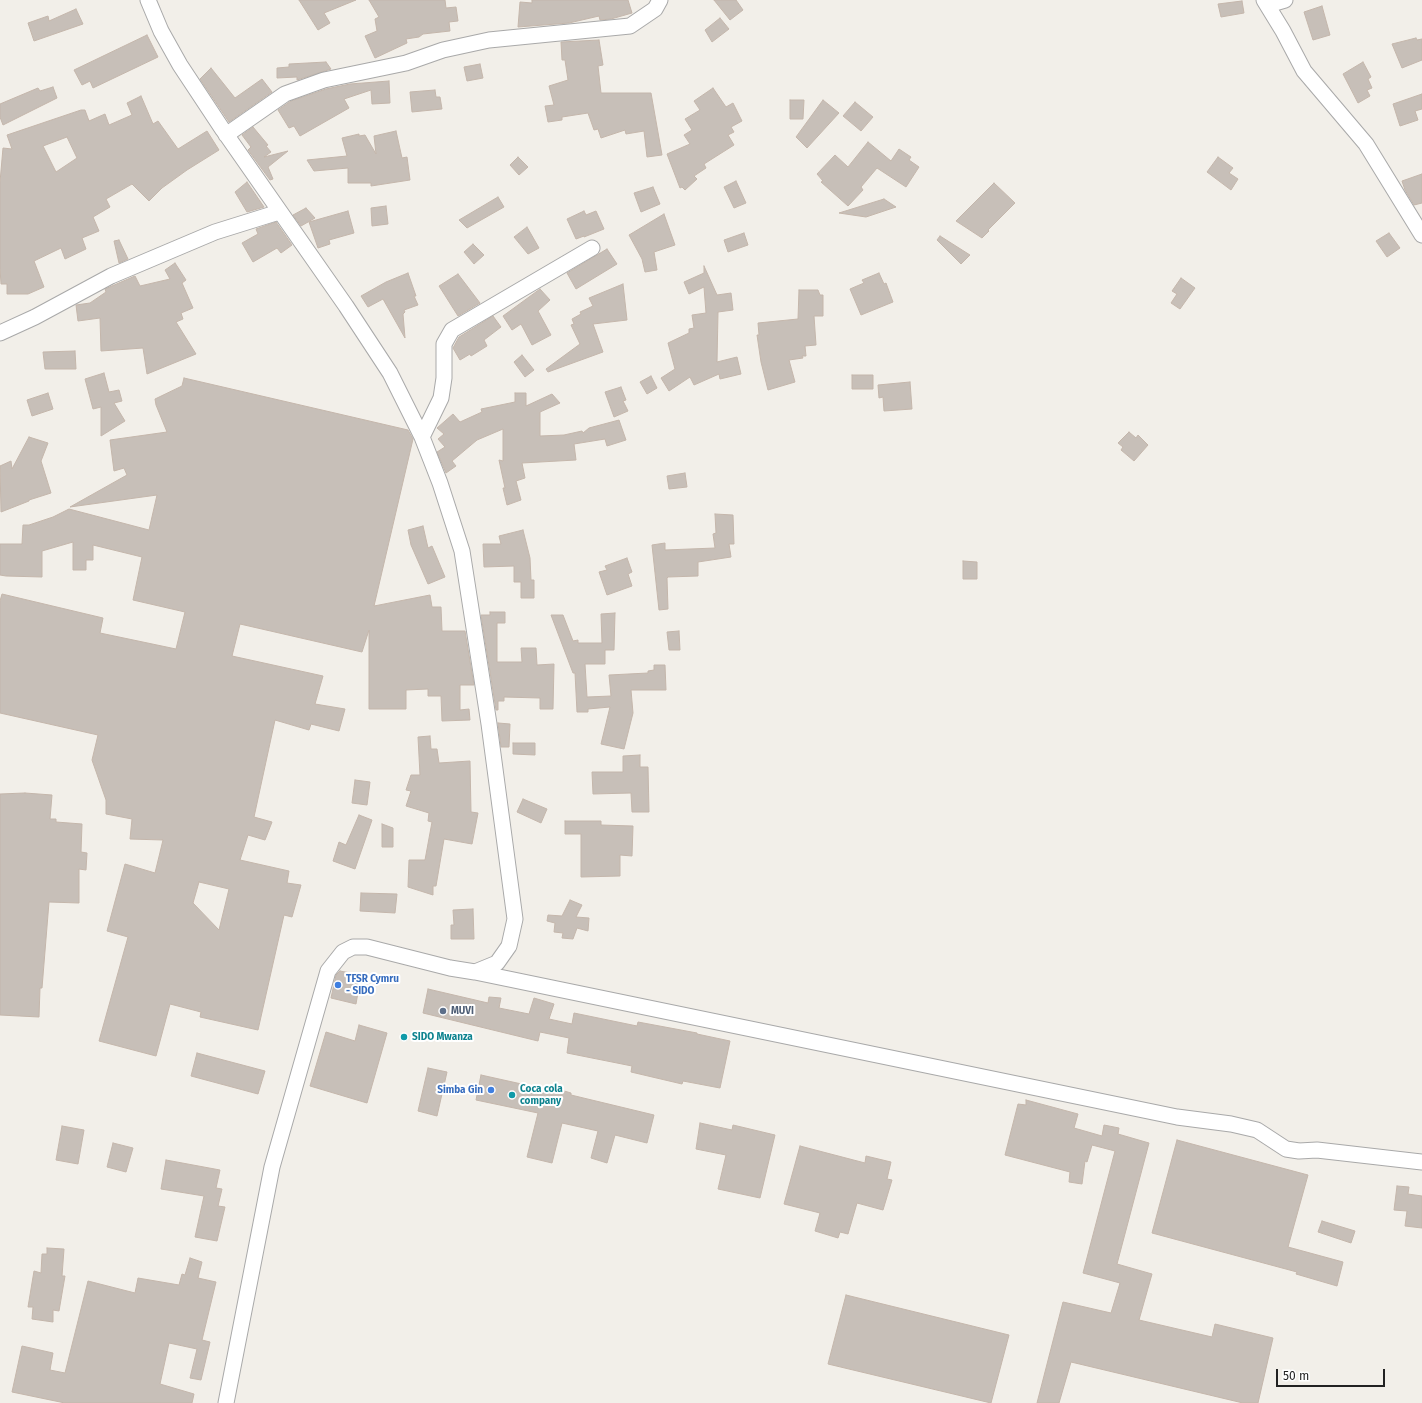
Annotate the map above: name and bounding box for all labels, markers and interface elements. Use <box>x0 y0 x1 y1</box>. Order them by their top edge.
place label: TFSR Cymru - SIDO <box>346 973 399 996</box>
marker: TFSR Cymru - SIDO <box>333 980 343 990</box>
place label: MUVI <box>451 1005 474 1017</box>
marker: MUVI <box>438 1006 448 1016</box>
place label: SIDO Mwanza <box>412 1031 473 1043</box>
marker: SIDO Mwanza <box>399 1032 409 1042</box>
place label: Coca cola company <box>520 1083 563 1106</box>
place label: Simba Gin <box>437 1084 483 1096</box>
marker: Simba Gin <box>486 1085 496 1095</box>
marker: Coca cola company <box>507 1090 517 1100</box>
scale bar <box>1278 1361 1387 1387</box>
text: 50 m <box>1283 1369 1309 1383</box>

